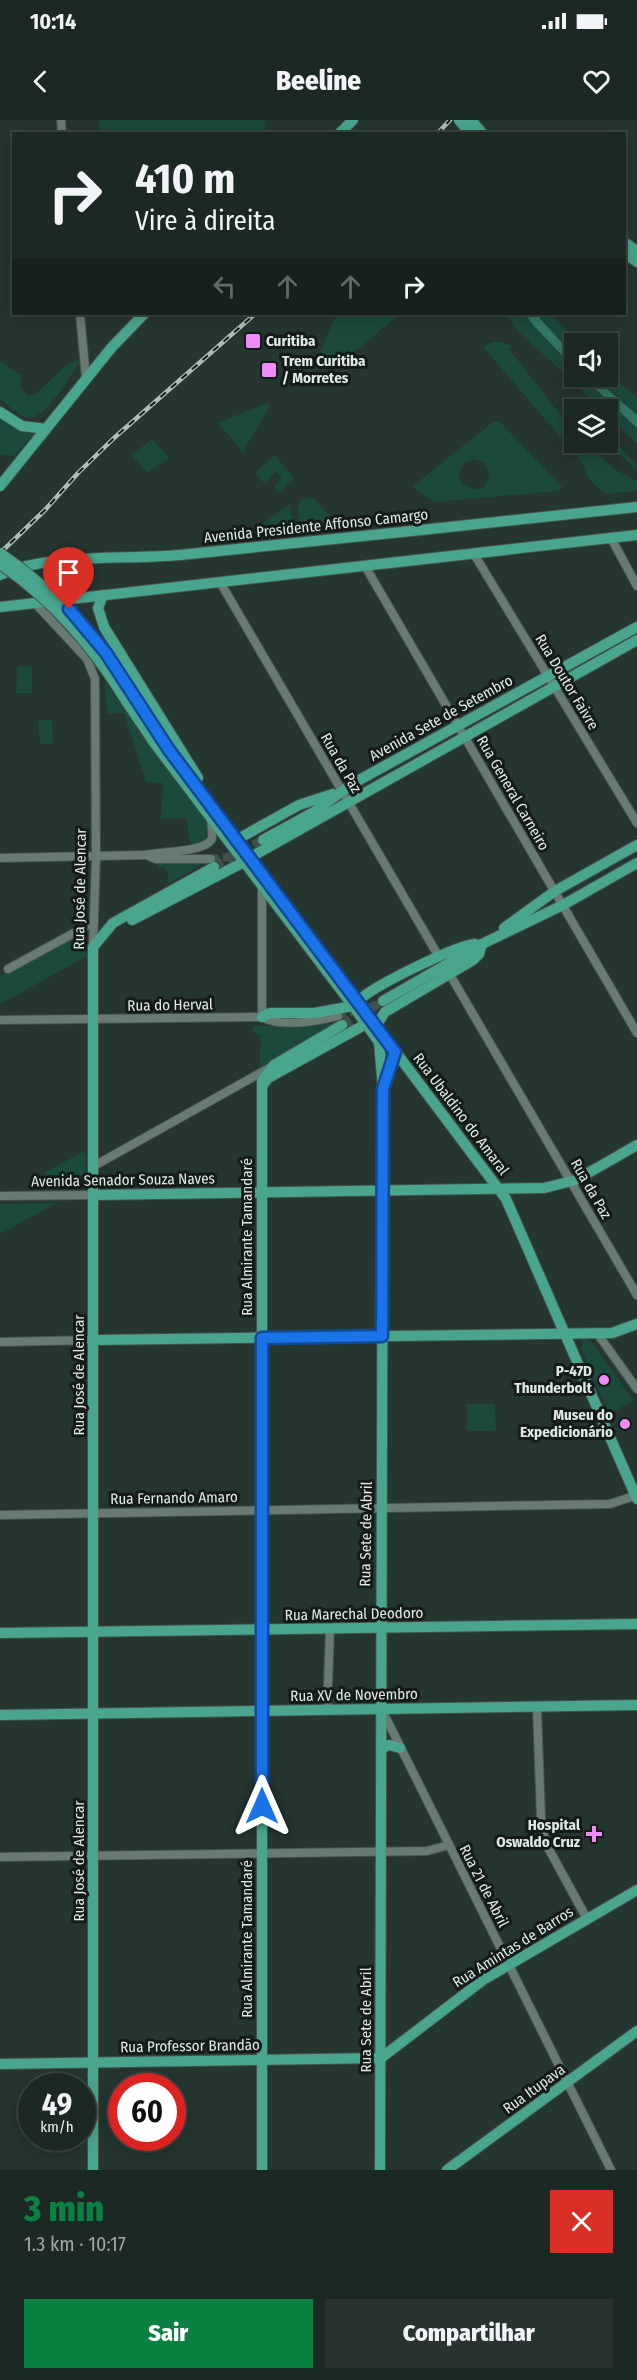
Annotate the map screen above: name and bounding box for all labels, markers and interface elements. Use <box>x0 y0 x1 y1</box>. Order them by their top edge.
text: 10:14 <box>30 8 76 35</box>
icon: back <box>24 65 57 98</box>
text: Beeline <box>276 65 361 97</box>
icon: heart <box>580 65 613 98</box>
text: 410 m <box>135 154 235 204</box>
icon: right <box>36 156 114 234</box>
text: Vire à direita <box>135 205 275 237</box>
icon: left <box>208 270 241 303</box>
icon: ahead <box>271 270 304 303</box>
icon: ahead <box>334 270 367 303</box>
icon: right <box>397 270 430 303</box>
marker: Curitiba <box>244 332 262 350</box>
place label: Curitiba <box>266 332 316 350</box>
map controls <box>564 333 618 453</box>
button: sound <box>564 333 618 387</box>
place label: Trem Curitiba / Morretes <box>282 352 366 387</box>
marker: Trem Curitiba / Morretes <box>260 361 278 379</box>
button: layers <box>564 399 618 453</box>
street label: Avenida Presidente Affonso Camargo <box>203 505 429 547</box>
pin <box>43 547 94 609</box>
icon: arrive <box>52 556 85 589</box>
street label: Rua Doutor Faivre <box>531 631 603 733</box>
street label: Avenida Sete de Setembro <box>366 671 516 765</box>
street label: Rua da Paz <box>317 730 365 796</box>
street label: Rua General Carneiro <box>473 732 553 854</box>
street label: Rua José de Alencar <box>70 828 90 950</box>
street label: Rua do Herval <box>127 995 213 1015</box>
street label: Rua Ubaldino do Amaral <box>409 1050 513 1179</box>
street label: Rua da Paz <box>567 1156 615 1222</box>
street label: Rua Almirante Tamandaré <box>238 1158 256 1316</box>
street label: Avenida Senador Souza Naves <box>31 1169 215 1191</box>
street label: Rua José de Alencar <box>70 1314 88 1436</box>
place label: P-47D Thunderbolt <box>514 1362 593 1397</box>
marker: P-47D Thunderbolt <box>597 1373 611 1387</box>
place label: Museu do Expedicionário <box>520 1406 613 1441</box>
marker: Museu do Expedicionário <box>618 1417 632 1431</box>
street label: Rua Sete de Abril <box>356 1481 376 1587</box>
street label: Rua Fernando Amaro <box>110 1488 238 1508</box>
street label: Rua Marechal Deodoro <box>284 1604 424 1624</box>
street label: Rua XV de Novembro <box>290 1685 418 1705</box>
position arrow <box>230 1774 294 1838</box>
street label: Rua José de Alencar <box>70 1800 88 1922</box>
place label: Hospital Oswaldo Cruz <box>496 1816 581 1851</box>
marker: Hospital Oswaldo Cruz <box>585 1825 603 1843</box>
street label: Rua 21 de Abril <box>455 1842 513 1930</box>
street label: Rua Almirante Tamandaré <box>238 1860 256 2018</box>
street label: Rua Amintas de Barros <box>449 1903 577 1991</box>
street label: Rua Sete de Abril <box>357 1967 375 2073</box>
street label: Rua Professor Brandão <box>120 2036 260 2056</box>
street label: Rua Itupava <box>499 2060 569 2118</box>
speed limit sign: 60 <box>108 2073 186 2151</box>
text: 49 <box>42 2087 72 2123</box>
text: km/h <box>40 2118 74 2136</box>
text: 3 min <box>24 2187 104 2231</box>
button: close <box>550 2190 613 2253</box>
text: 1.3 km · 10:17 <box>24 2232 126 2256</box>
button: Sair <box>24 2299 313 2368</box>
button: Compartilhar <box>325 2299 613 2368</box>

